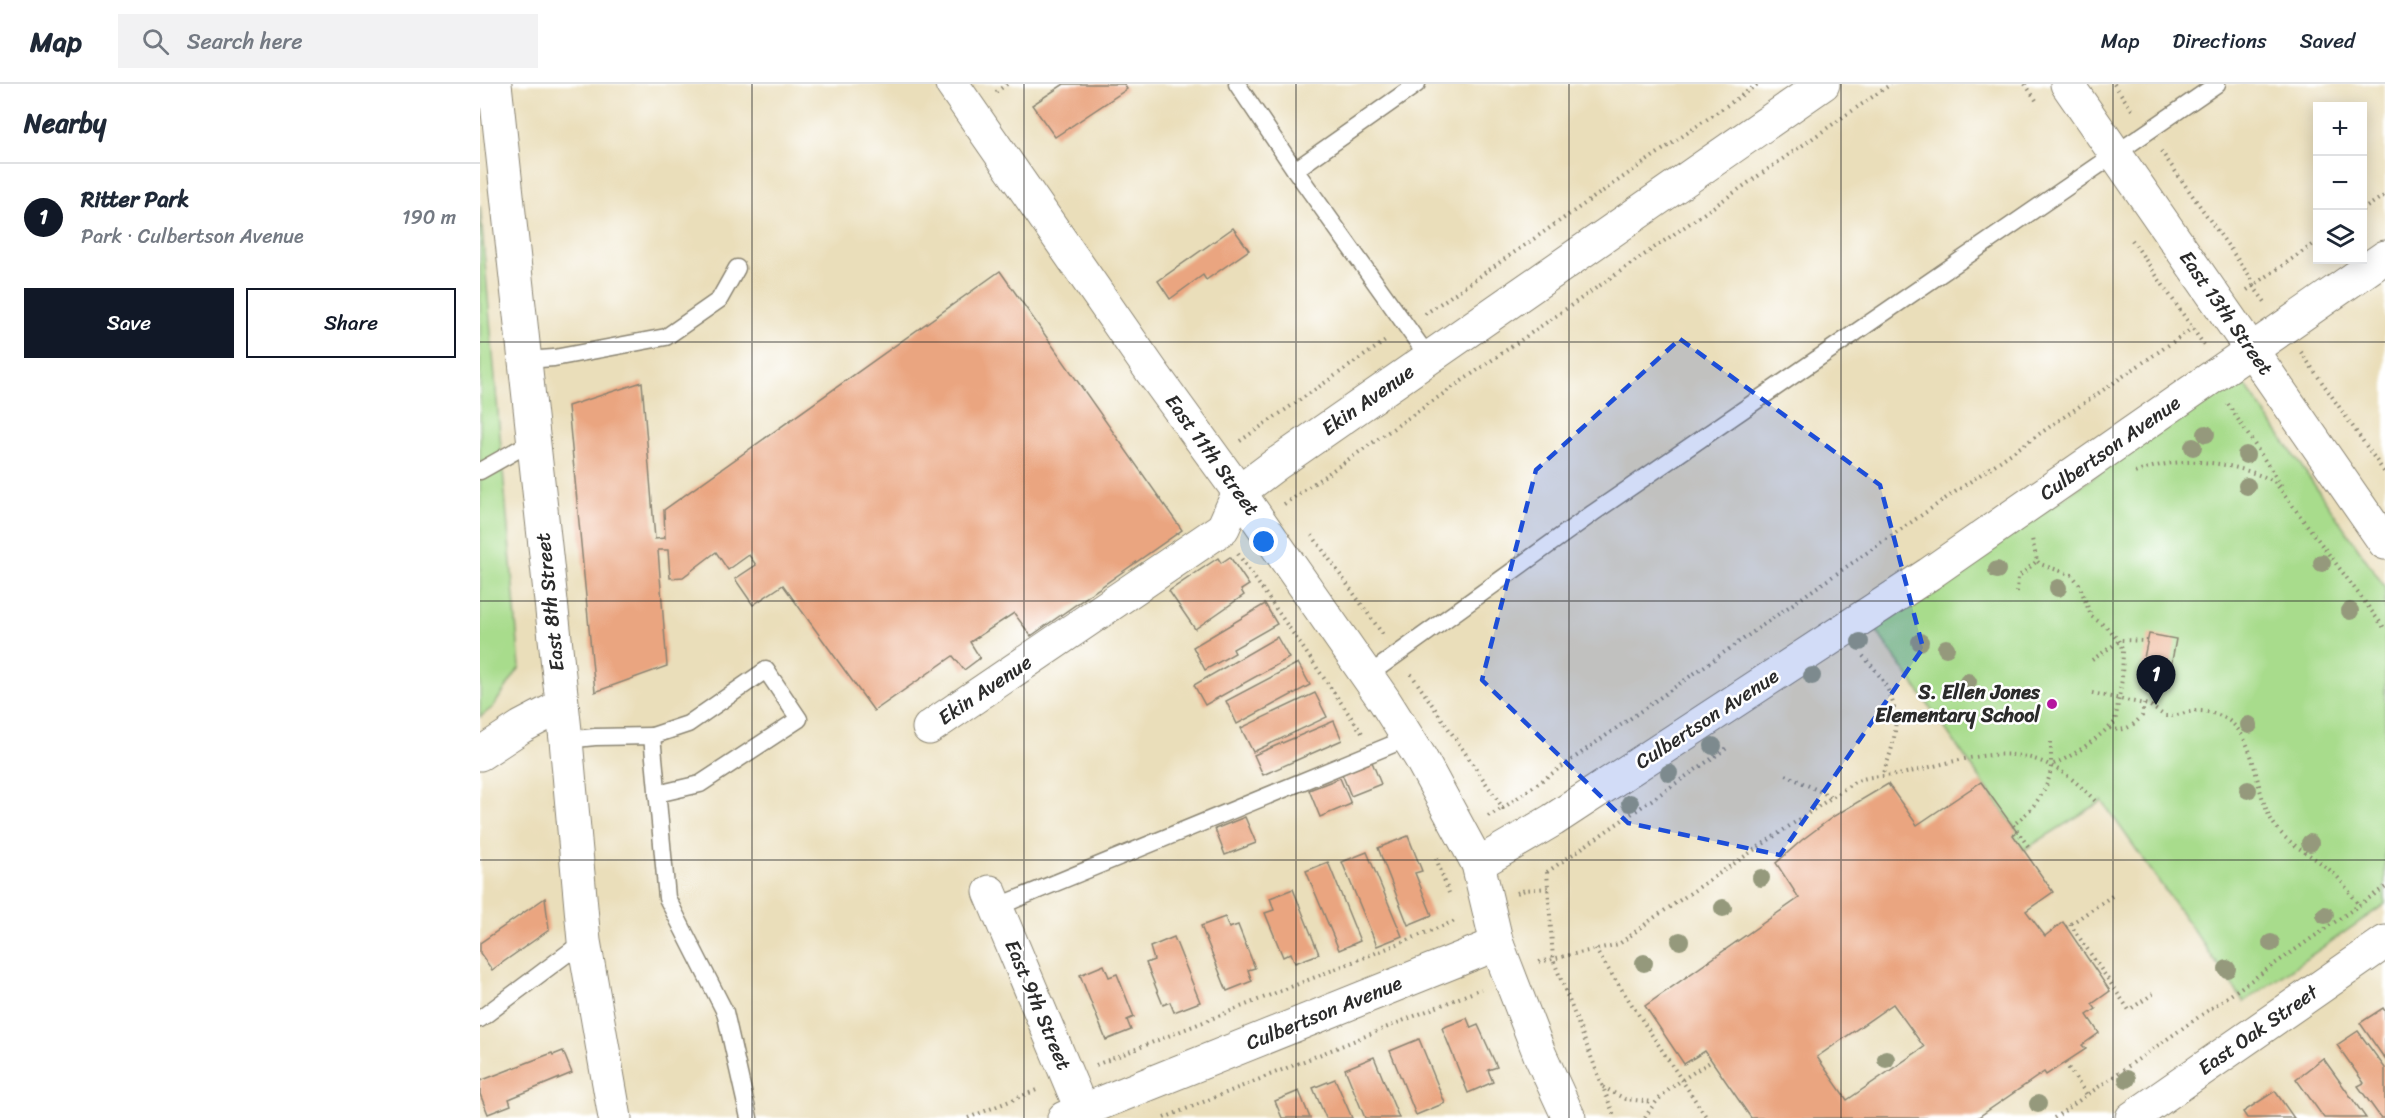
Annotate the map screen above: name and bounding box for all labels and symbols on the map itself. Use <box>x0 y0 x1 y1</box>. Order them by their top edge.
street label: East 13th Street <box>2170 243 2282 383</box>
street label: Ekin Avenue <box>1314 355 1422 445</box>
street label: East 11th Street <box>1156 386 1269 524</box>
street label: Culbertson Avenue <box>2032 386 2188 510</box>
your location <box>1249 527 1278 556</box>
street label: East 8th Street <box>525 531 575 673</box>
street label: Ekin Avenue <box>931 645 1039 735</box>
pin: 1 <box>2136 656 2176 705</box>
street label: Culbertson Avenue <box>1628 659 1786 779</box>
place label: S. Ellen Jones Elementary School <box>1875 675 2041 733</box>
marker: S. Ellen Jones Elementary School <box>2045 697 2059 711</box>
street label: East 9th Street <box>995 934 1081 1076</box>
street label: Culbertson Avenue <box>1241 966 1408 1060</box>
street label: East Oak Street <box>2190 975 2326 1085</box>

